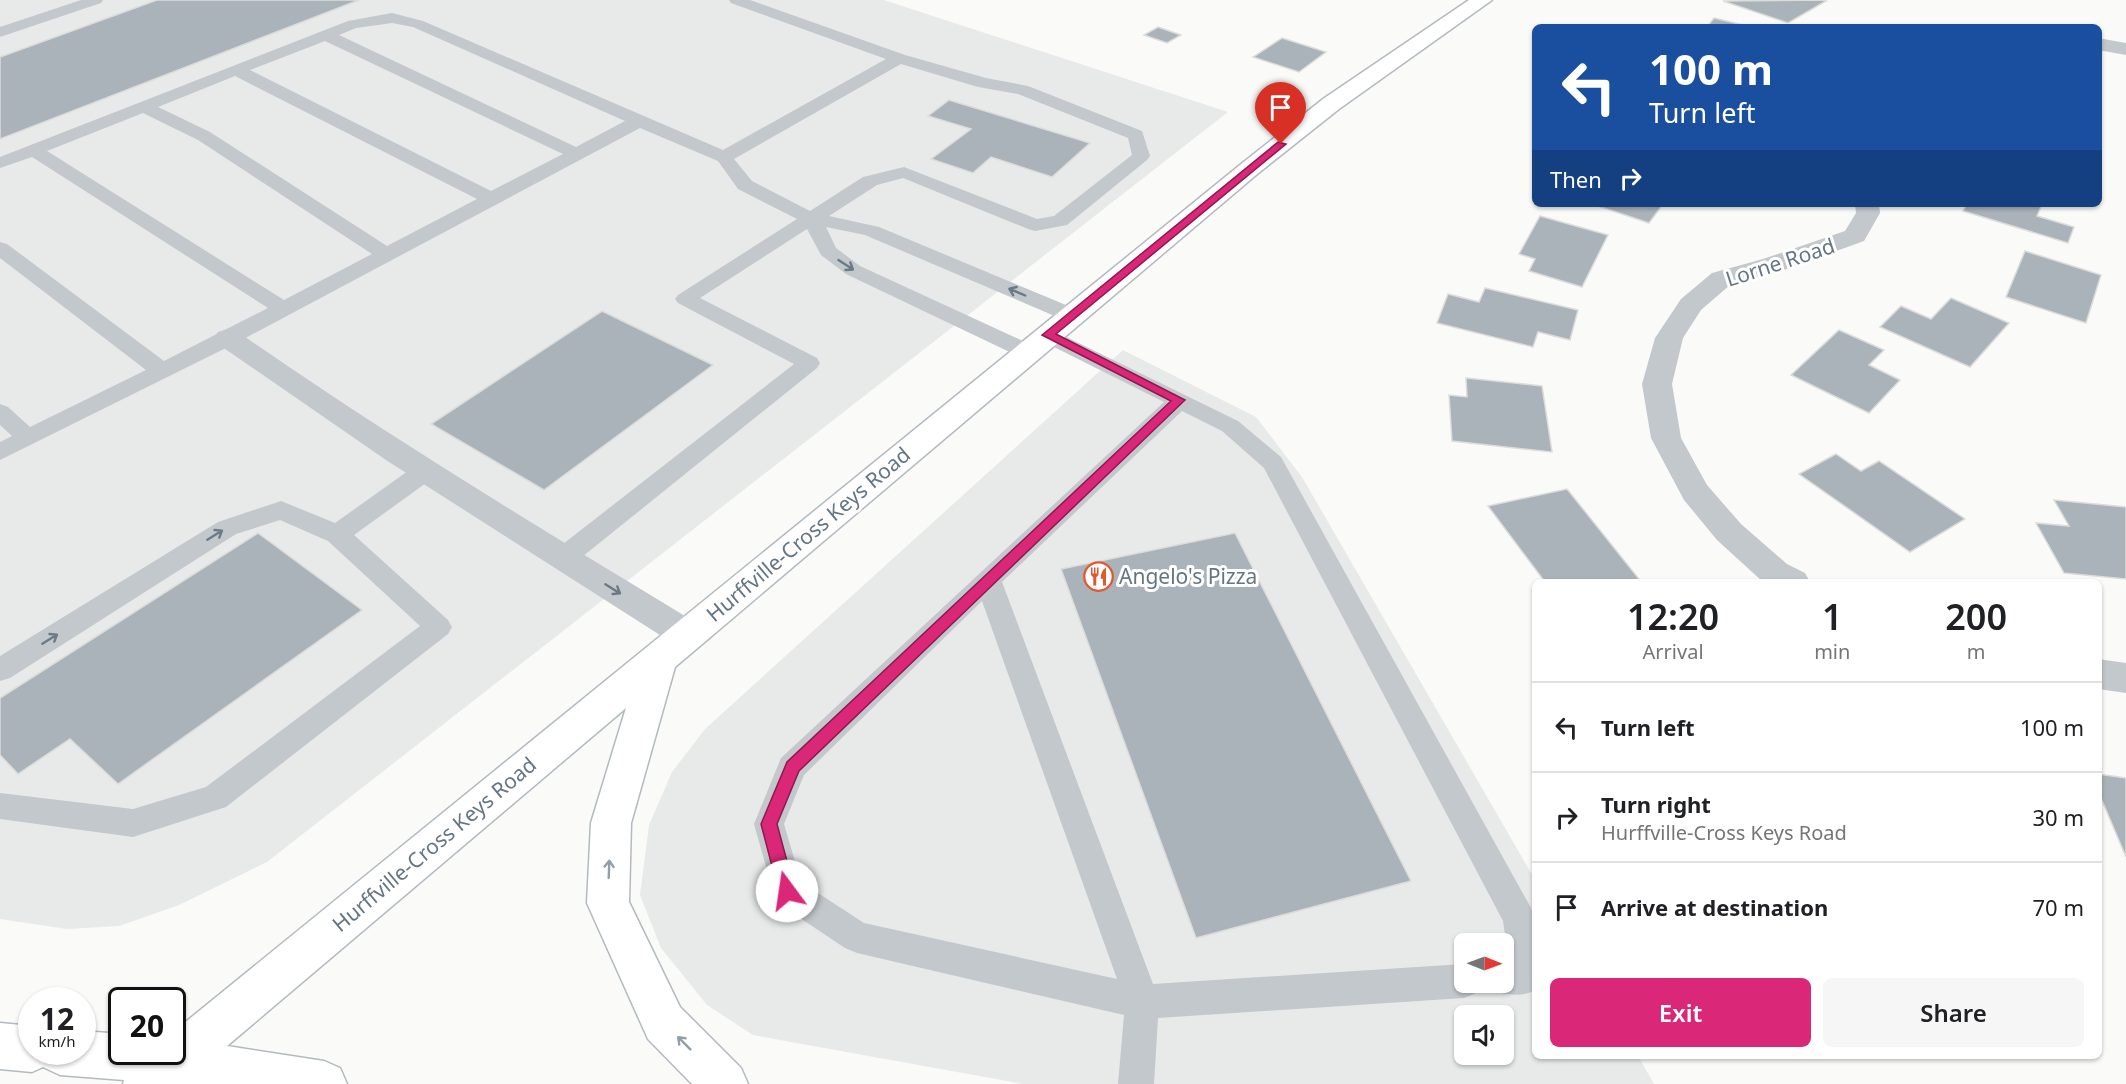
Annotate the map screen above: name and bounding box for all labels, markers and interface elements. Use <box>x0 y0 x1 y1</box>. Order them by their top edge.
text: 100 m <box>1649 40 1773 97</box>
icon: left <box>1550 48 1628 126</box>
pin <box>1255 82 1306 144</box>
icon: arrive <box>1264 91 1297 124</box>
text: Turn left <box>1649 94 1755 131</box>
icon: right <box>1614 162 1647 195</box>
text: Then <box>1550 164 1602 194</box>
street label: Lorne Road <box>1722 231 1838 293</box>
one-way arrow <box>837 259 853 271</box>
one-way arrow <box>1008 286 1027 297</box>
street label: Hurffville-Cross Keys Road <box>700 440 916 628</box>
one-way arrow <box>206 529 223 542</box>
restaurant icon: Angelo's Pizza <box>1082 560 1114 592</box>
place label: Angelo's Pizza <box>1119 562 1257 590</box>
one-way arrow <box>604 583 621 595</box>
text: 12:20 <box>1627 592 1719 641</box>
text: 1 <box>1822 592 1843 641</box>
text: 200 <box>1945 592 2007 641</box>
one-way arrow <box>41 633 57 645</box>
text: Arrival <box>1643 638 1704 665</box>
text: min <box>1814 638 1850 665</box>
text: m <box>1967 638 1986 665</box>
icon: left <box>1550 711 1583 744</box>
text: Turn left <box>1601 712 1695 742</box>
text: 100 m <box>2020 712 2084 742</box>
street label: Hurffville-Cross Keys Road <box>326 750 542 938</box>
text: Turn right <box>1601 789 1711 819</box>
icon: right <box>1550 801 1583 834</box>
text: 30 m <box>2033 802 2084 832</box>
text: Hurffville-Cross Keys Road <box>1601 819 1847 846</box>
one-way arrow <box>603 859 615 879</box>
position arrow <box>755 859 819 923</box>
icon: arrive <box>1550 891 1583 924</box>
text: Arrive at destination <box>1601 892 1828 922</box>
text: 70 m <box>2033 892 2084 922</box>
north arrow <box>1454 933 1514 993</box>
map controls <box>1454 933 1514 1065</box>
button: Exit <box>1550 978 1811 1047</box>
button: Share <box>1823 978 2084 1047</box>
speed limit sign: 20 <box>108 987 186 1065</box>
text: 12 <box>40 998 74 1039</box>
button: sound <box>1454 1005 1514 1065</box>
text: km/h <box>39 1031 75 1051</box>
one-way arrow <box>676 1035 691 1050</box>

